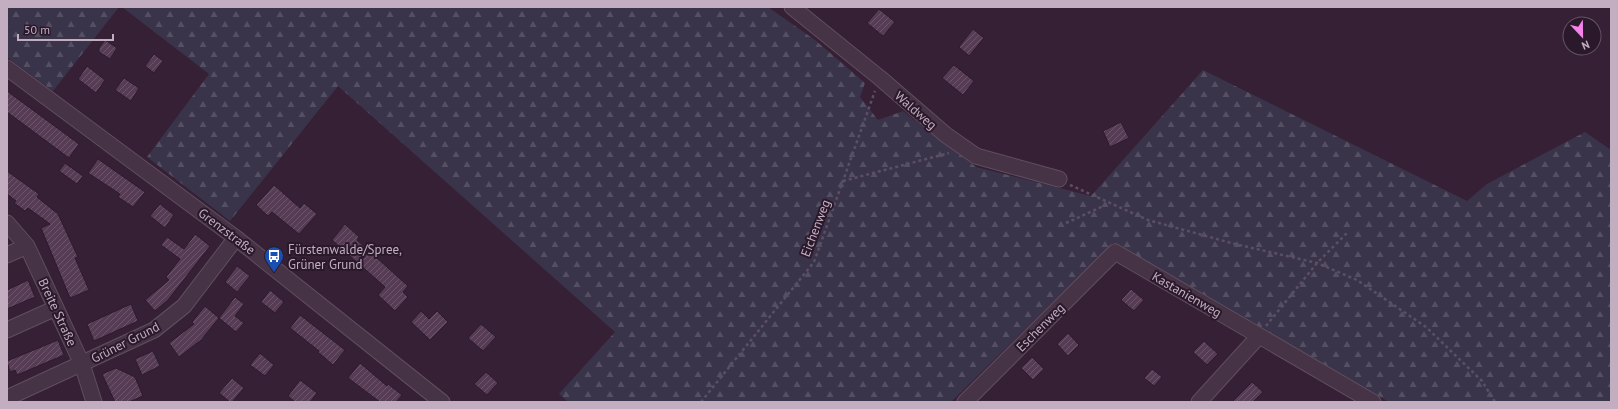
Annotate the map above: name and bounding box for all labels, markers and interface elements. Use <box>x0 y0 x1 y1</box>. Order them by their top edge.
scale bar <box>18 16 113 42</box>
north arrow <box>1562 16 1602 56</box>
text: 50 m <box>24 22 50 37</box>
text: N <box>1580 37 1592 53</box>
street label: Waldweg <box>891 87 940 133</box>
street label: Eichenweg <box>797 197 834 259</box>
street label: Grenzstraße <box>195 204 259 258</box>
place label: Fürstenwalde/Spree, Grüner Grund <box>288 241 402 273</box>
bus stop icon: Fürstenwalde/Spree, Grüner Grund <box>263 245 285 273</box>
street label: Kastanienweg <box>1149 268 1225 321</box>
street label: Breite Straße <box>34 276 81 349</box>
street label: Eschenweg <box>1012 299 1068 355</box>
street label: Grüner Grund <box>88 318 162 367</box>

